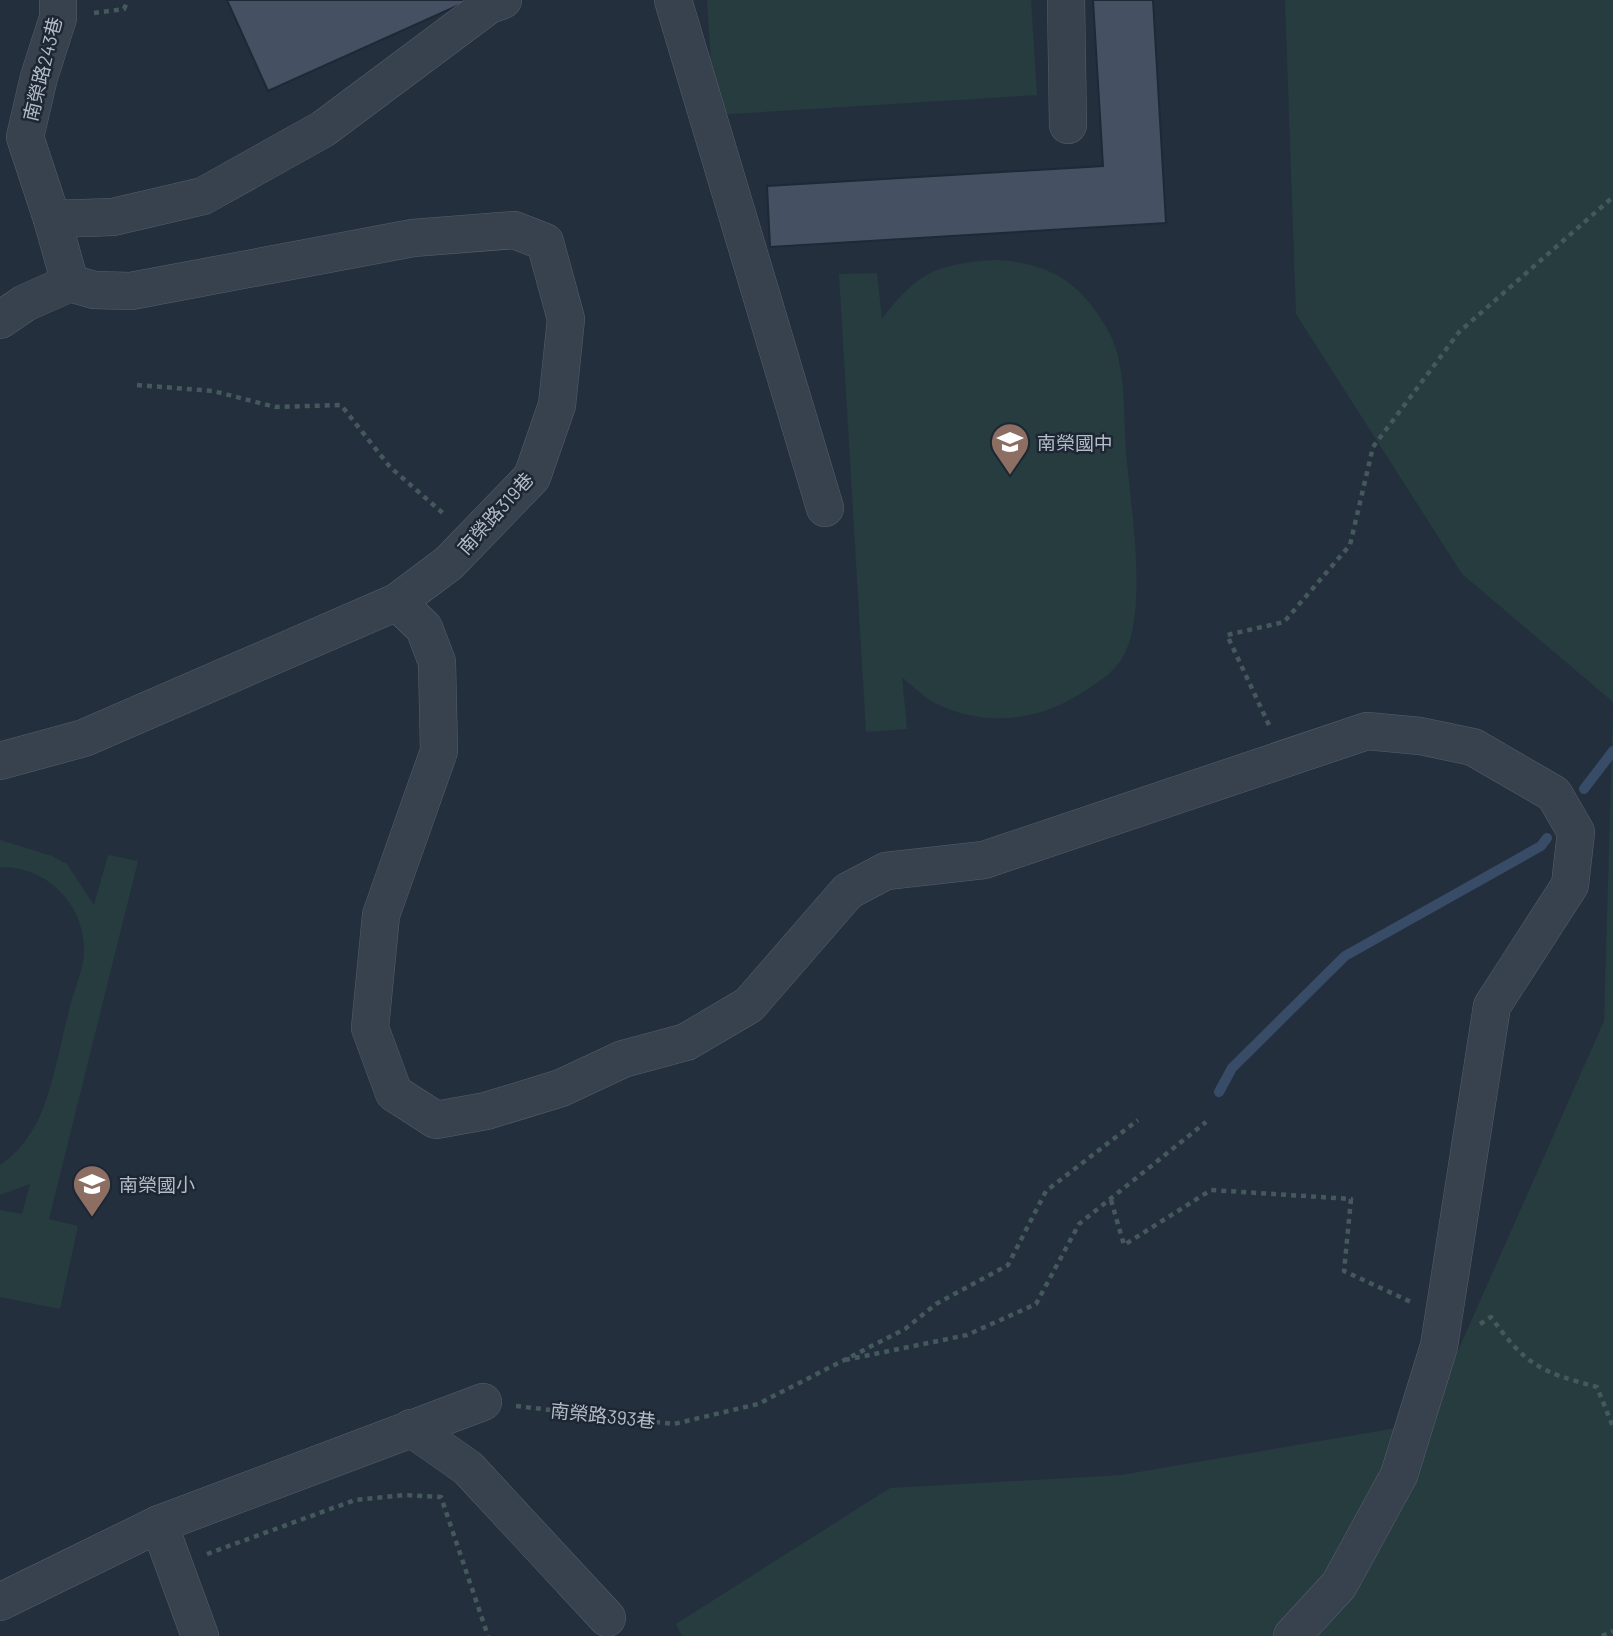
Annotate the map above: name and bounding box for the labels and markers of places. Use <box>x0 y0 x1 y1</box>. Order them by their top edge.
school or university icon: 南榮國中 <box>989 421 1031 476</box>
place label: 南榮國中 <box>1037 431 1113 454</box>
school or university icon: 南榮國小 <box>71 1163 113 1218</box>
place label: 南榮國小 <box>119 1173 195 1196</box>

